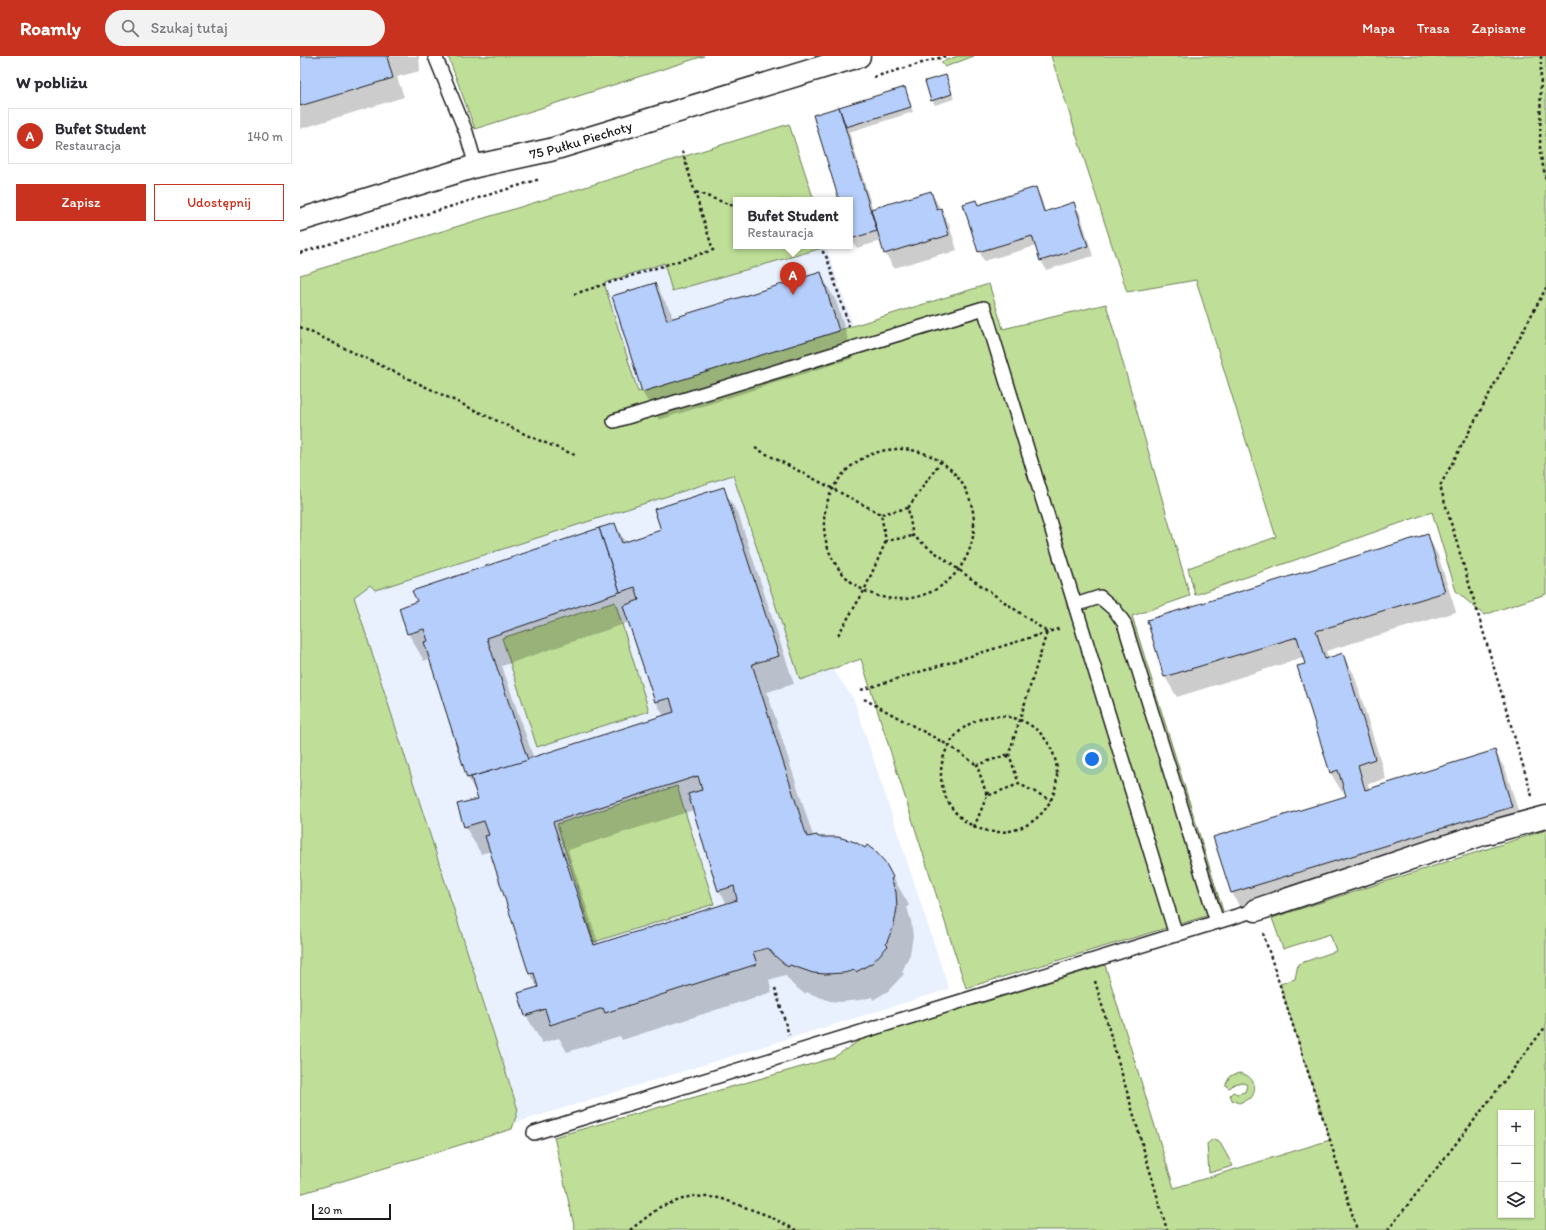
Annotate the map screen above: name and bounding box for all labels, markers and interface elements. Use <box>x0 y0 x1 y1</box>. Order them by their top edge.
search box <box>105 10 385 46</box>
text: Roamly <box>20 17 81 40</box>
icon: search <box>119 17 141 39</box>
text: Szukaj tutaj <box>151 19 228 37</box>
text: Mapa <box>1362 20 1395 37</box>
text: Trasa <box>1417 20 1450 37</box>
text: Zapisane <box>1472 20 1526 37</box>
text: W pobliżu <box>16 72 87 92</box>
street label: 75 Pułku Piechoty <box>528 117 635 163</box>
text: Bufet Student <box>55 120 146 138</box>
text: A <box>26 129 34 144</box>
text: 140 m <box>247 129 283 144</box>
text: Restauracja <box>55 138 121 153</box>
button: Zapisz <box>16 184 146 221</box>
button: Udostępnij <box>154 184 284 221</box>
popup <box>733 197 853 249</box>
text: Bufet Student <box>747 207 839 225</box>
text: Restauracja <box>747 225 813 240</box>
pin: A <box>780 262 806 295</box>
your location <box>1082 749 1102 769</box>
map controls <box>1498 1110 1534 1218</box>
button: + <box>1498 1110 1534 1146</box>
button: − <box>1498 1146 1534 1182</box>
button: layers <box>1498 1182 1534 1218</box>
scale bar <box>312 1202 391 1221</box>
text: 20 m <box>318 1204 342 1217</box>

